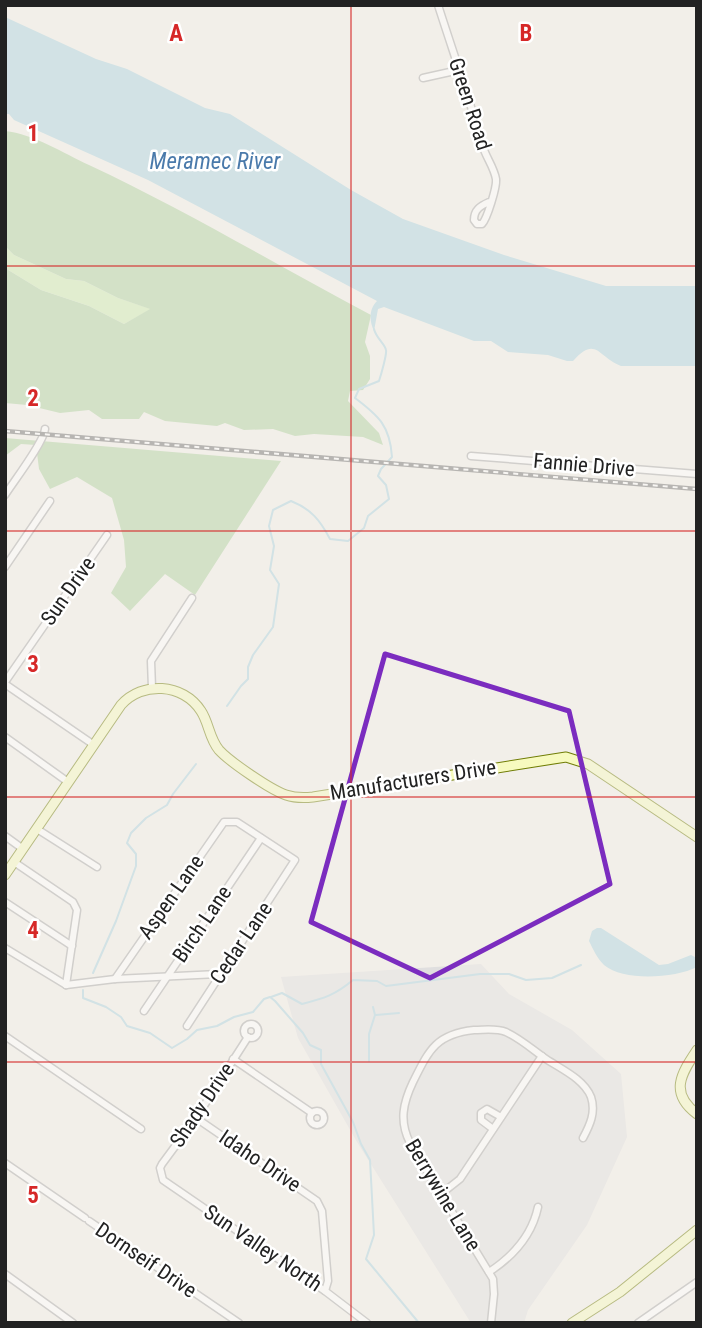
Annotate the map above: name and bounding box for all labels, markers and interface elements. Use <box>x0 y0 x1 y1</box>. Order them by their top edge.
text: A <box>169 20 183 47</box>
text: B <box>520 20 532 47</box>
street label: Green Road <box>444 55 496 153</box>
text: 1 <box>27 120 39 147</box>
water label: Meramec River <box>150 148 282 175</box>
text: 2 <box>27 385 39 412</box>
street label: Fannie Drive <box>532 449 636 481</box>
street label: Sun Drive <box>36 552 100 630</box>
text: 3 <box>27 651 39 678</box>
street label: Manufacturers Drive <box>328 755 498 805</box>
street label: Aspen Lane <box>133 850 209 944</box>
street label: Birch Lane <box>168 881 236 967</box>
street label: Cedar Lane <box>205 897 277 988</box>
text: 4 <box>27 917 39 944</box>
street label: Shady Drive <box>165 1058 239 1152</box>
street label: Idaho Drive <box>215 1125 305 1197</box>
street label: Berrywine Lane <box>400 1135 486 1255</box>
text: 5 <box>27 1182 39 1209</box>
street label: Sun Valley North <box>199 1200 327 1296</box>
street label: Dornseif Drive <box>91 1217 201 1303</box>

